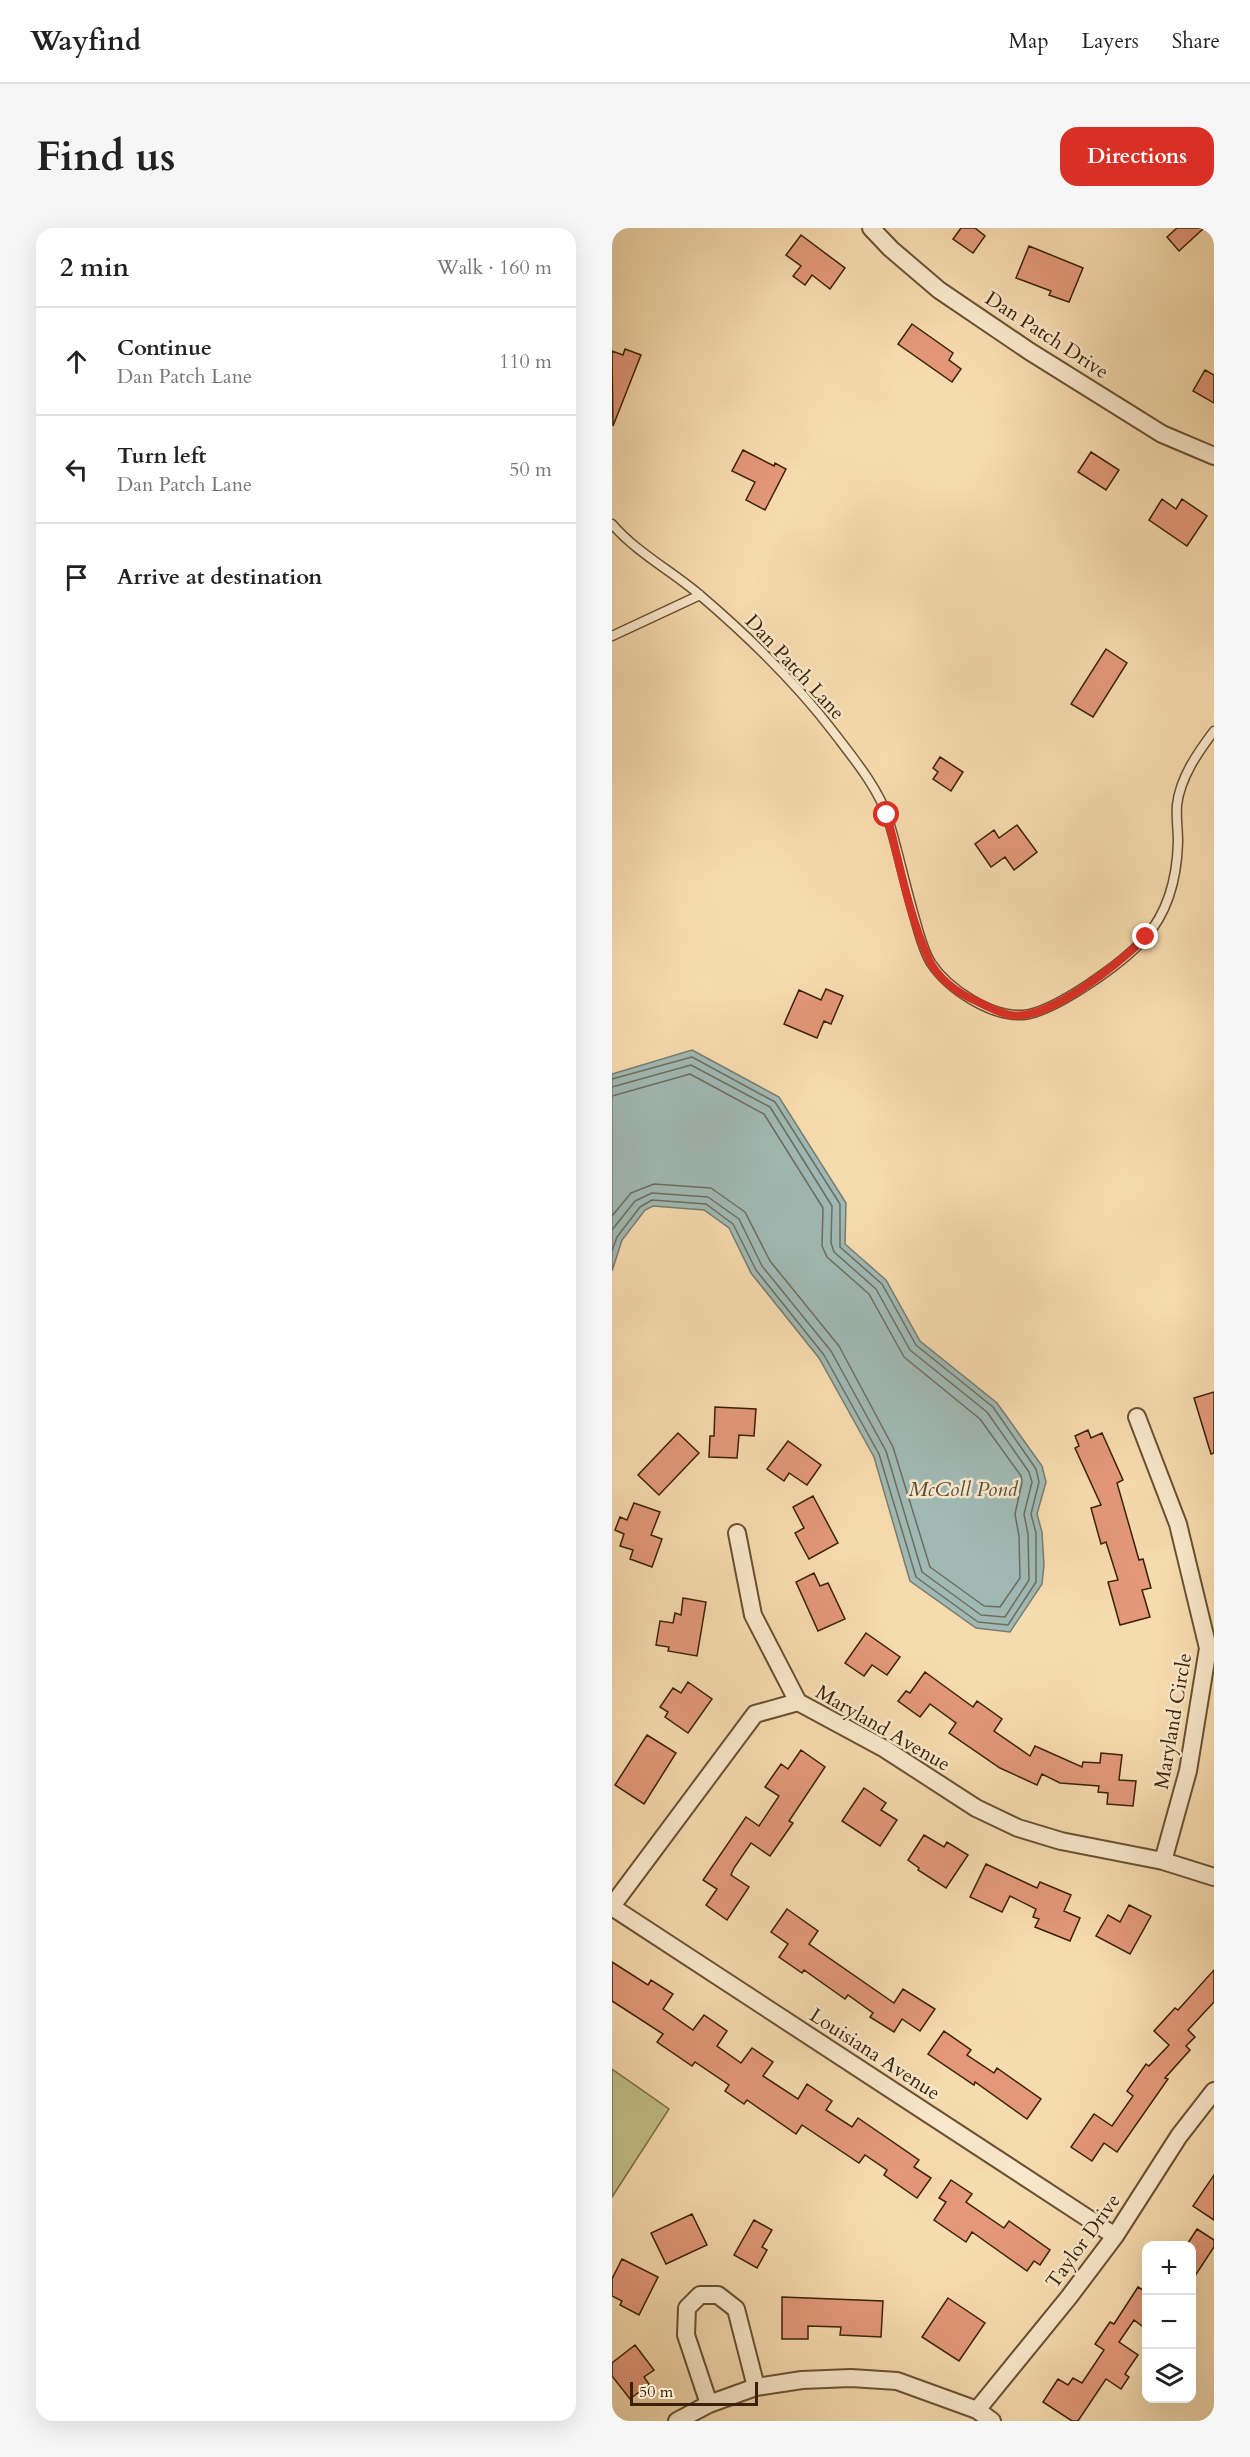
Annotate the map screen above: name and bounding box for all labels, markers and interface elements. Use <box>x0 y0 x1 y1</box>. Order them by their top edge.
text: Wayfind <box>30 22 141 60</box>
text: Map <box>1009 27 1049 56</box>
text: Layers <box>1082 27 1139 56</box>
text: Share <box>1172 27 1220 56</box>
button: Directions <box>1060 127 1214 186</box>
text: Find us <box>36 128 176 185</box>
text: 2 min <box>60 250 129 285</box>
text: Walk · 160 m <box>437 254 552 281</box>
street label: Dan Patch Drive <box>980 285 1114 385</box>
text: Continue <box>117 333 212 363</box>
icon: ahead <box>60 345 93 378</box>
text: 110 m <box>499 348 552 375</box>
text: Dan Patch Lane <box>117 363 252 390</box>
text: Turn left <box>117 441 206 471</box>
icon: left <box>60 453 93 486</box>
text: 50 m <box>509 456 552 483</box>
text: Dan Patch Lane <box>117 471 252 498</box>
icon: arrive <box>60 561 93 594</box>
text: Arrive at destination <box>117 562 322 592</box>
street label: Dan Patch Lane <box>739 608 851 726</box>
route start <box>873 801 899 827</box>
route end <box>1132 923 1158 949</box>
water label: McColl Pond <box>908 1475 1018 1504</box>
street label: Maryland Circle <box>1148 1651 1198 1791</box>
street label: Maryland Avenue <box>811 1678 955 1778</box>
street label: Louisiana Avenue <box>804 2002 946 2106</box>
street label: Taylor Drive <box>1040 2188 1126 2294</box>
map controls <box>1142 2241 1196 2403</box>
button: + <box>1142 2241 1196 2295</box>
button: − <box>1142 2295 1196 2349</box>
button: layers <box>1142 2349 1196 2403</box>
scale bar <box>630 2379 758 2406</box>
text: 50 m <box>639 2381 673 2403</box>

